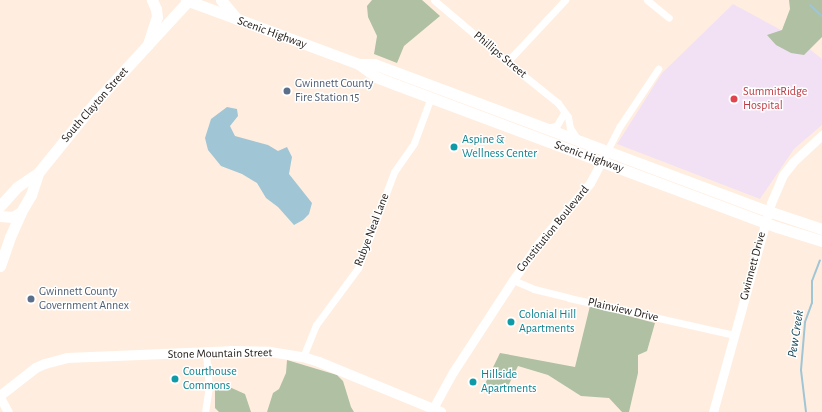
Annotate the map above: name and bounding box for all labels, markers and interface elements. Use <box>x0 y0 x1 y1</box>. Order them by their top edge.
street label: Scenic Highway <box>235 14 309 52</box>
street label: Phillips Street <box>470 29 530 81</box>
street label: South Clayton Street <box>58 64 132 146</box>
place label: Gwinnett County Fire Station 15 <box>295 77 373 105</box>
place label: SummitRidge Hospital <box>743 85 807 113</box>
marker: Gwinnett County Fire Station 15 <box>282 86 292 96</box>
marker: SummitRidge Hospital <box>728 93 740 105</box>
place label: Aspine & Wellness Center <box>462 133 537 161</box>
street label: Scenic Highway <box>552 138 626 176</box>
marker: Aspine & Wellness Center <box>449 142 459 152</box>
street label: Constitution Boulevard <box>514 183 592 275</box>
street label: Rubye Neal Lane <box>351 191 393 269</box>
street label: Gwinnett Drive <box>737 230 769 302</box>
place label: Gwinnett County Government Annex <box>39 285 129 313</box>
marker: Gwinnett County Government Annex <box>26 294 36 304</box>
street label: Plainview Drive <box>586 295 660 325</box>
place label: Colonial Hill Apartments <box>519 308 576 336</box>
water label: Pew Creek <box>786 309 808 359</box>
marker: Colonial Hill Apartments <box>506 317 516 327</box>
street label: Stone Mountain Street <box>167 346 273 362</box>
place label: Courthouse Commons <box>183 365 237 393</box>
place label: Hillside Apartments <box>481 368 537 396</box>
marker: Courthouse Commons <box>170 374 180 384</box>
marker: Hillside Apartments <box>468 377 478 387</box>

